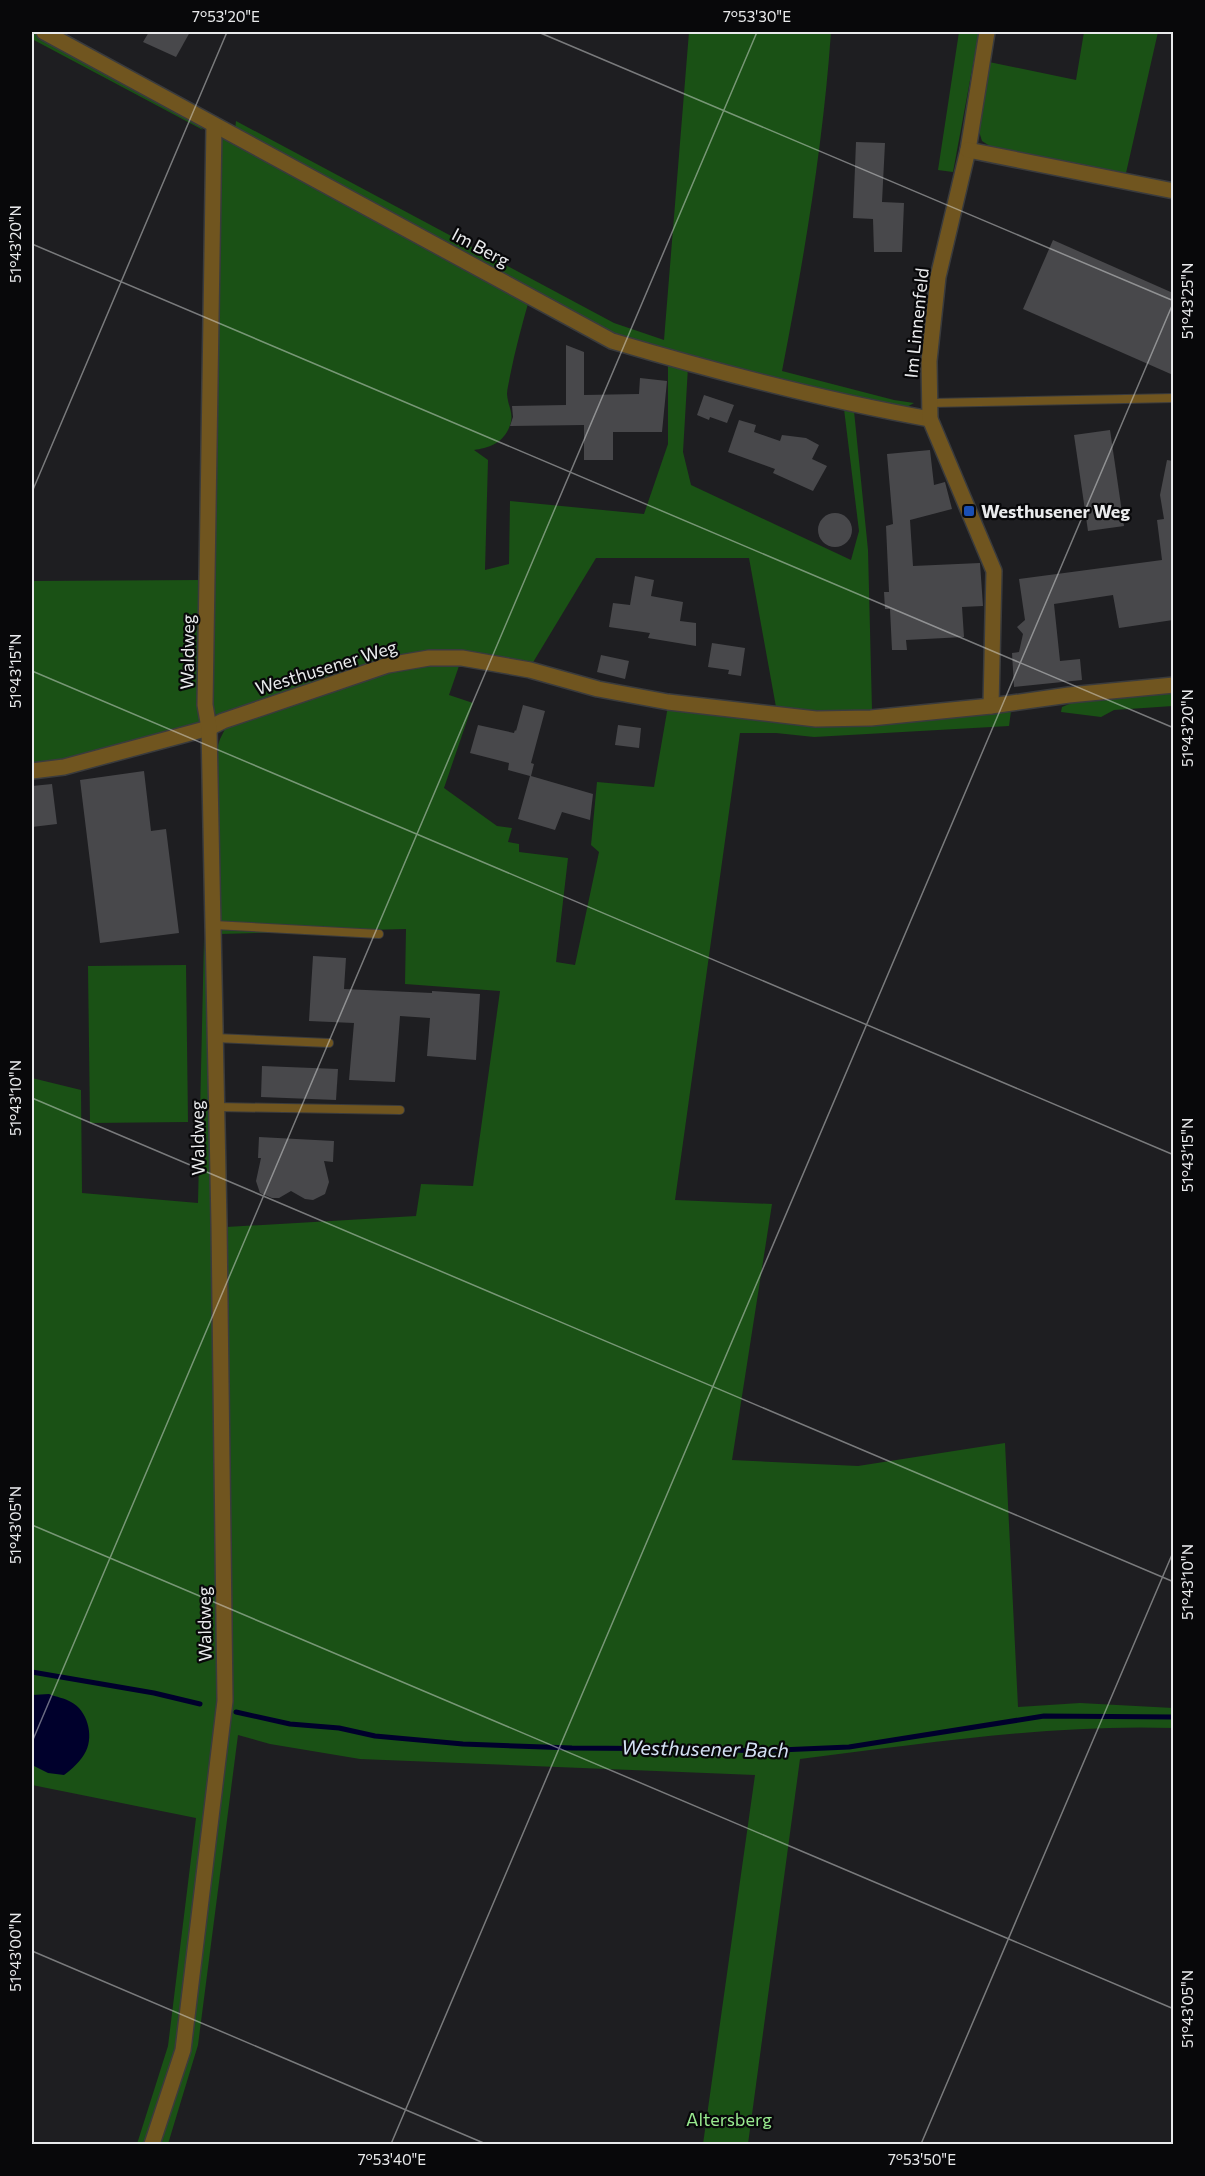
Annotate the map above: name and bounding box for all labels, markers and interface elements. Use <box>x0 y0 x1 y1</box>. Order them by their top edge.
text: 7°53'20"E <box>192 7 260 25</box>
text: 7°53'30"E <box>723 7 791 25</box>
text: 51°43'20"N <box>6 205 24 283</box>
street label: Im Berg <box>448 223 514 271</box>
text: 51°43'25"N <box>1178 263 1196 339</box>
street label: Im Linnenfeld <box>899 267 933 379</box>
place label: Westhusener Weg <box>981 500 1130 522</box>
marker: Westhusener Weg <box>962 504 976 518</box>
street label: Waldweg <box>175 614 199 690</box>
text: 51°43'15"N <box>6 634 24 708</box>
street label: Westhusener Weg <box>253 635 400 699</box>
text: 51°43'20"N <box>1178 689 1196 767</box>
text: 51°43'10"N <box>6 1060 24 1136</box>
street label: Waldweg <box>185 1100 209 1176</box>
text: 51°43'15"N <box>1178 1118 1196 1192</box>
text: 51°43'05"N <box>6 1486 24 1564</box>
text: 51°43'10"N <box>1178 1544 1196 1620</box>
street label: Waldweg <box>192 1586 216 1662</box>
water label: Westhusener Bach <box>621 1735 789 1761</box>
text: 51°43'00"N <box>6 1912 24 1992</box>
text: 51°43'05"N <box>1178 1970 1196 2048</box>
park label: Altersberg <box>686 2108 772 2130</box>
text: 7°53'40"E <box>358 2150 426 2168</box>
text: 7°53'50"E <box>888 2150 956 2168</box>

